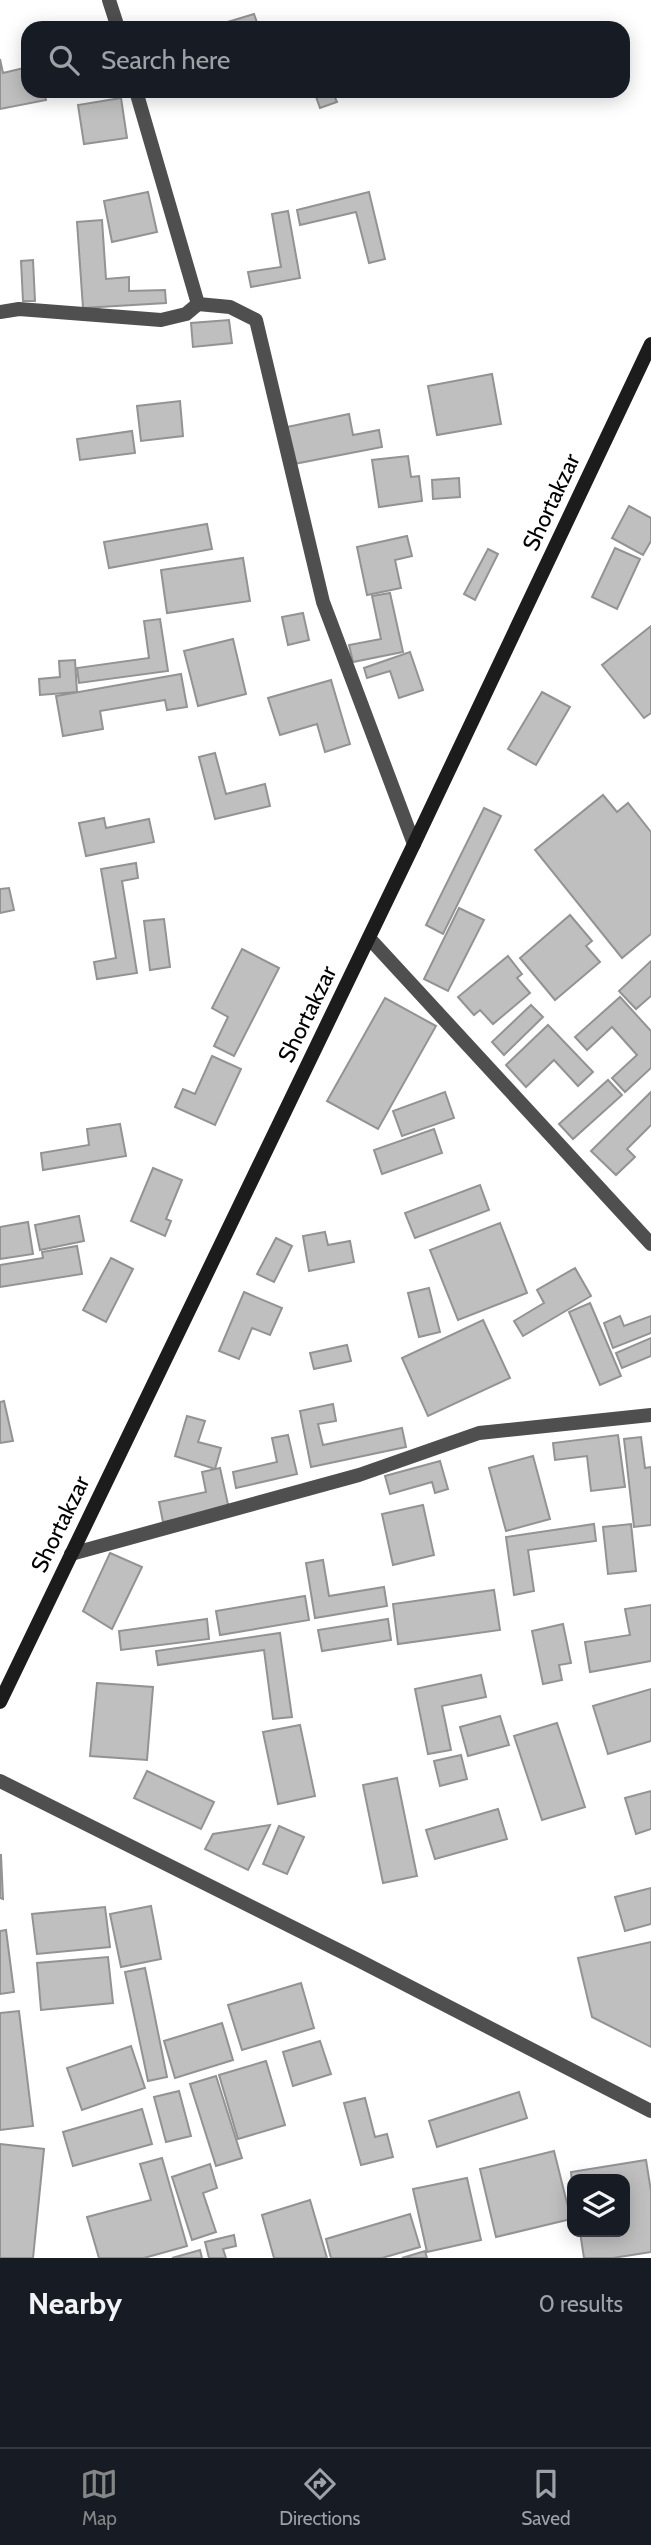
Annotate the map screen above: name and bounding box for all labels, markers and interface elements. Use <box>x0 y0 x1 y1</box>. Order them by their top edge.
search box <box>21 21 630 98</box>
icon: search <box>45 41 83 79</box>
text: Search here <box>101 44 230 76</box>
street label: Shortakzar <box>516 448 586 555</box>
street label: Shortakzar <box>272 961 343 1067</box>
street label: Shortakzar <box>25 1471 96 1577</box>
map controls <box>567 2174 630 2237</box>
button: layers <box>567 2174 630 2237</box>
text: Nearby <box>28 2285 122 2322</box>
text: 0 results <box>539 2290 623 2318</box>
tab: Map <box>80 2465 118 2530</box>
tab: Directions <box>279 2465 360 2530</box>
tab: Saved <box>521 2465 571 2530</box>

